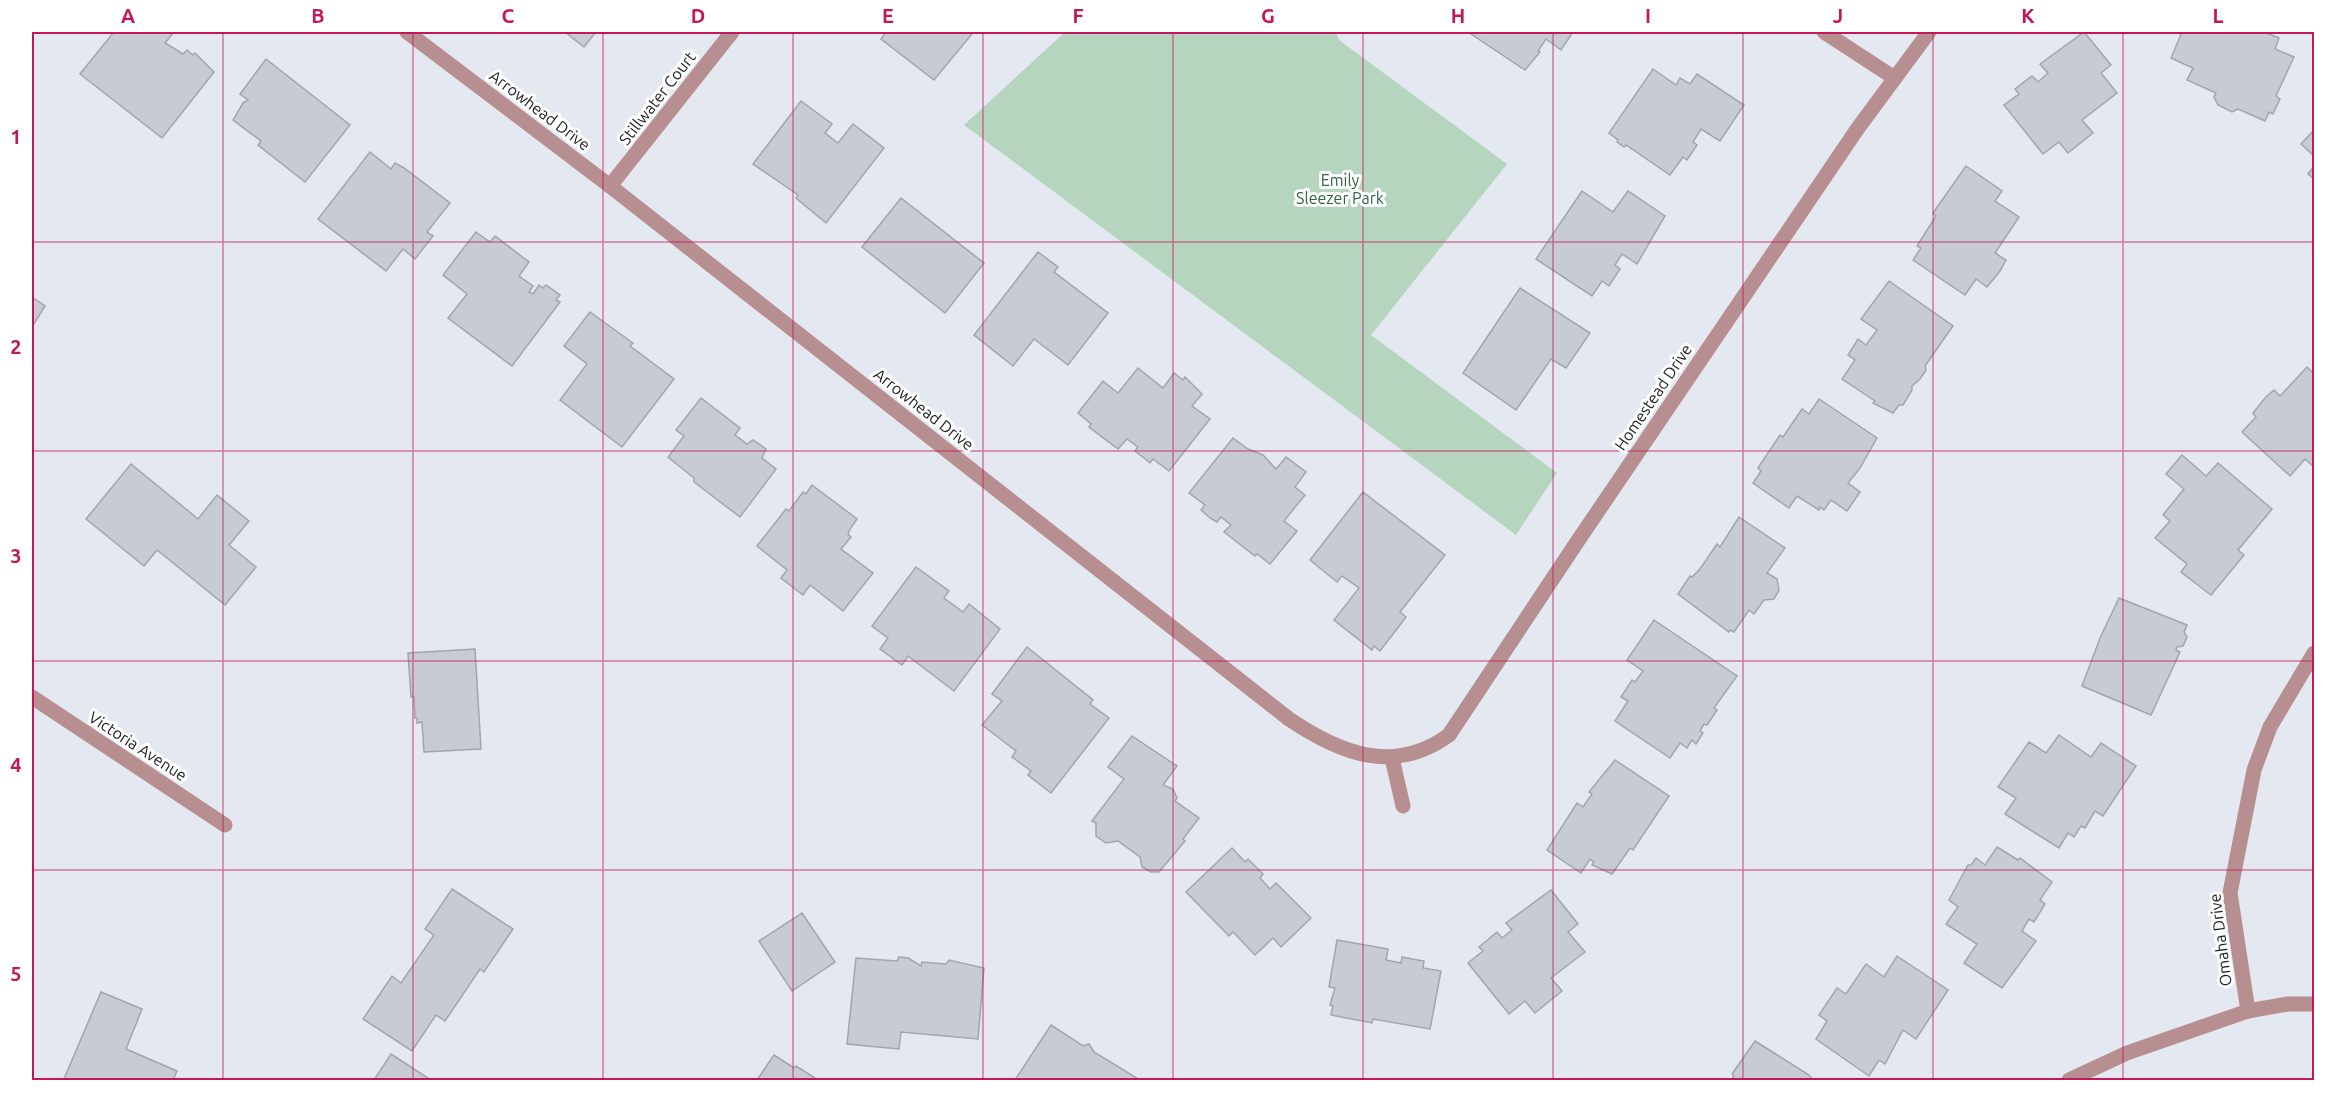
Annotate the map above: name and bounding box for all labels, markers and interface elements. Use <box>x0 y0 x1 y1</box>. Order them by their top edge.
text: A <box>121 4 135 27</box>
text: B <box>311 4 325 27</box>
text: C <box>502 4 515 27</box>
text: D <box>691 4 705 27</box>
text: E <box>882 4 894 27</box>
text: F <box>1072 4 1084 27</box>
text: G <box>1261 4 1275 27</box>
text: H <box>1451 4 1465 27</box>
text: I <box>1645 4 1651 27</box>
text: J <box>1833 4 1843 27</box>
text: K <box>2021 4 2035 27</box>
text: L <box>2213 4 2224 27</box>
street label: Stillwater Court <box>615 47 699 148</box>
street label: Arrowhead Drive <box>486 66 594 154</box>
text: 1 <box>10 125 22 148</box>
park label: Emily Sleezer Park <box>1296 171 1384 207</box>
text: 2 <box>10 335 22 358</box>
street label: Homestead Drive <box>1611 340 1695 454</box>
street label: Arrowhead Drive <box>871 365 977 453</box>
text: 3 <box>10 544 22 567</box>
street label: Victoria Avenue <box>86 708 190 784</box>
text: 4 <box>10 753 22 776</box>
street label: Omaha Drive <box>2205 893 2235 987</box>
text: 5 <box>10 962 22 985</box>

